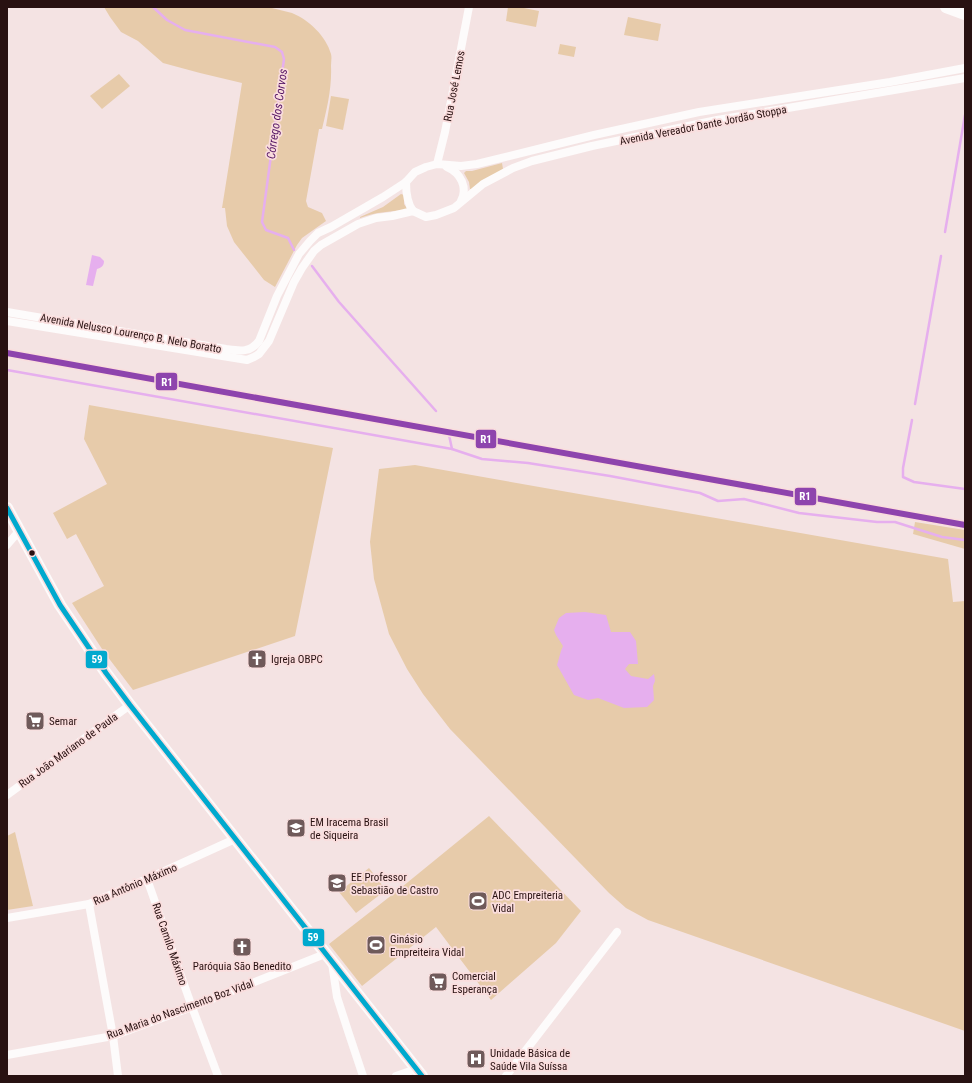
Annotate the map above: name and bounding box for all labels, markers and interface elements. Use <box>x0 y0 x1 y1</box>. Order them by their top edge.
street label: Rua José Lemos <box>441 50 468 123</box>
water label: Córrego dos Corvos <box>264 68 290 160</box>
street label: Avenida Vereador Dante Jordão Stoppa <box>619 103 788 148</box>
street label: Avenida Nelusco Lourenço B. Nelo Boratto <box>39 311 223 356</box>
line badge: R1 <box>155 372 178 391</box>
text: R1 <box>161 376 173 389</box>
line badge: R1 <box>475 429 497 449</box>
text: R1 <box>480 433 492 446</box>
line badge: R1 <box>794 487 817 506</box>
text: R1 <box>799 490 811 503</box>
unlabelled marker <box>27 548 37 558</box>
church icon: Igreja OBPC <box>246 648 268 670</box>
line badge: 59 <box>85 650 108 669</box>
text: 59 <box>91 653 103 666</box>
place label: Igreja OBPC <box>271 653 323 666</box>
street label: Rua João Mariano de Paula <box>16 710 120 791</box>
supermarket icon: Semar <box>24 710 46 732</box>
place label: Semar <box>49 715 77 728</box>
place label: EM Iracema Brasil de Siqueira <box>310 816 388 842</box>
school or university icon: EM Iracema Brasil de Siqueira <box>285 817 307 839</box>
street label: Rua Antônio Máximo <box>91 861 180 908</box>
place label: EE Professor Sebastião de Castro <box>351 871 439 897</box>
school or university icon: EE Professor Sebastião de Castro <box>326 872 348 894</box>
place label: ADC Empreiteria Vidal <box>492 889 563 915</box>
sports icon: ADC Empreiteria Vidal <box>467 890 489 912</box>
street label: Rua Camilo Máximo <box>149 901 190 988</box>
line badge: 59 <box>302 928 325 947</box>
text: 59 <box>307 931 319 944</box>
place label: Ginásio Empreiteira Vidal <box>390 933 464 959</box>
sports icon: Ginásio Empreiteira Vidal <box>365 934 387 956</box>
church icon: Paróquia São Benedito <box>231 936 253 958</box>
place label: Paróquia São Benedito <box>193 960 292 973</box>
place label: Comercial Esperança <box>452 970 497 996</box>
supermarket icon: Comercial Esperança <box>427 971 449 993</box>
street label: Rua Maria do Nascimento Boz Vidal <box>105 977 255 1042</box>
place label: Unidade Básica de Saúde Vila Suíssa <box>490 1047 570 1073</box>
hospital icon: Unidade Básica de Saúde Vila Suíssa <box>465 1048 487 1070</box>

